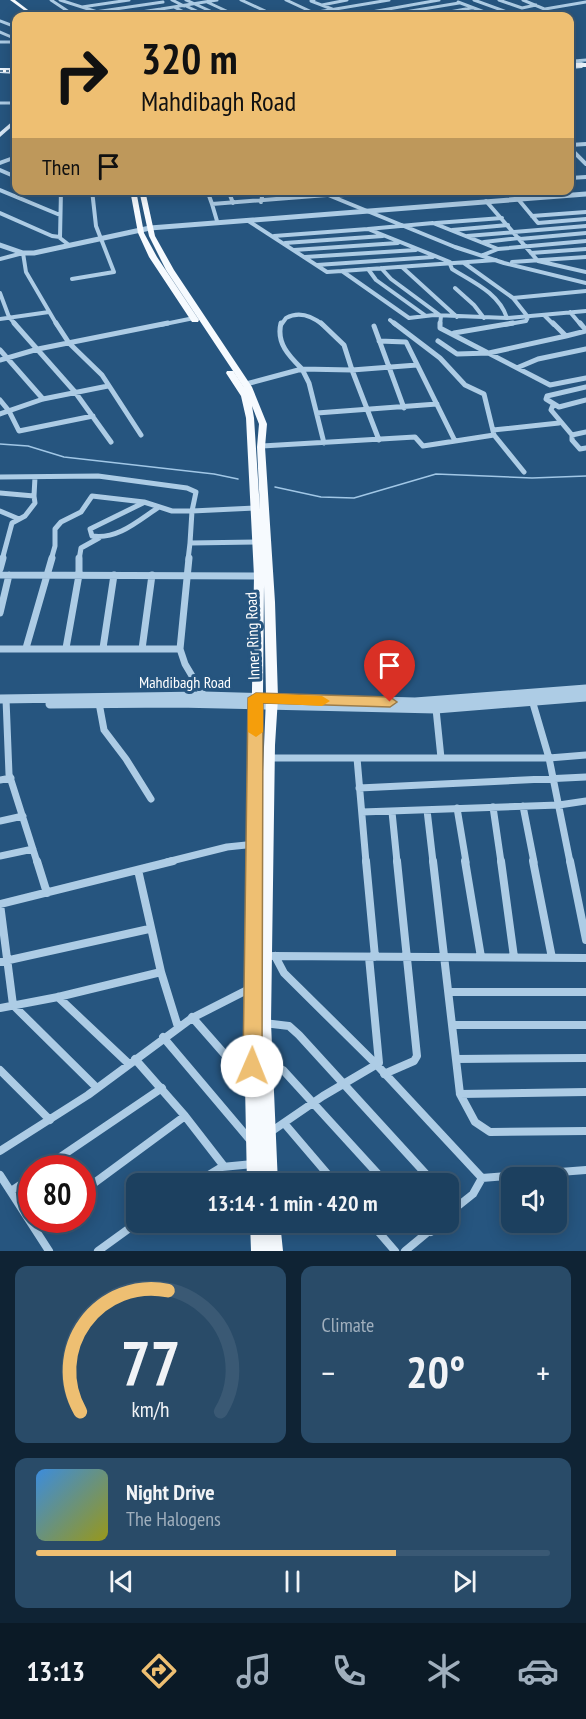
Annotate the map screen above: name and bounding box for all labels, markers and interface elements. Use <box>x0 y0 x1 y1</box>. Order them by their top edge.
text: 320 m <box>141 31 238 86</box>
icon: right <box>42 36 120 114</box>
text: Mahdibagh Road <box>141 84 296 118</box>
icon: arrive <box>92 150 125 183</box>
text: Then <box>42 153 80 181</box>
street label: Inner Ring Road <box>240 592 264 680</box>
pin <box>364 640 415 702</box>
icon: arrive <box>373 649 406 682</box>
street label: Mahdibagh Road <box>139 672 231 692</box>
position arrow <box>220 1034 284 1098</box>
speed limit sign: 80 <box>18 1155 96 1233</box>
map controls <box>501 1167 567 1233</box>
button: sound <box>501 1167 567 1233</box>
text: 13:14 · 1 min · 420 m <box>207 1189 378 1217</box>
text: Climate <box>322 1312 374 1338</box>
text: 77 <box>120 1322 180 1403</box>
text: 20° <box>406 1342 465 1400</box>
text: − <box>322 1351 335 1394</box>
text: + <box>536 1351 550 1394</box>
text: km/h <box>131 1395 169 1423</box>
text: Night Drive <box>126 1478 215 1506</box>
text: The Halogens <box>126 1506 221 1532</box>
icon: previous <box>105 1565 138 1598</box>
icon: pause <box>276 1565 309 1598</box>
icon: next <box>448 1565 481 1598</box>
icon: directions <box>138 1650 180 1692</box>
icon: music <box>233 1650 275 1692</box>
icon: phone <box>328 1650 370 1692</box>
icon: climate <box>423 1650 465 1692</box>
icon: car <box>517 1650 559 1692</box>
text: 13:13 <box>26 1654 85 1688</box>

